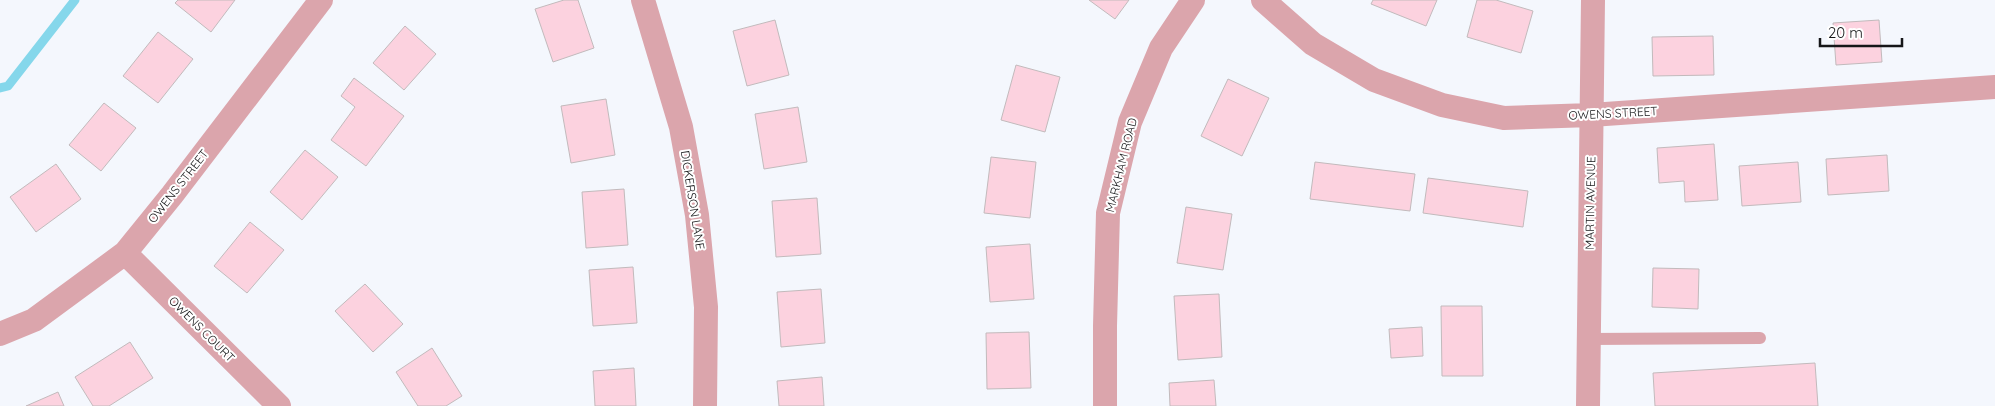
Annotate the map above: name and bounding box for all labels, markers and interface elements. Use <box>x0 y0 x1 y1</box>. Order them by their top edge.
scale bar <box>1820 15 1902 47</box>
text: 20 m <box>1828 23 1863 42</box>
street label: OWENS STREET <box>1568 103 1658 123</box>
street label: MARKHAM ROAD <box>1102 116 1140 214</box>
street label: OWENS STREET <box>145 146 211 226</box>
street label: DICKERSON LANE <box>678 149 708 251</box>
street label: MARTIN AVENUE <box>1582 156 1598 250</box>
street label: OWENS COURT <box>166 293 238 365</box>

